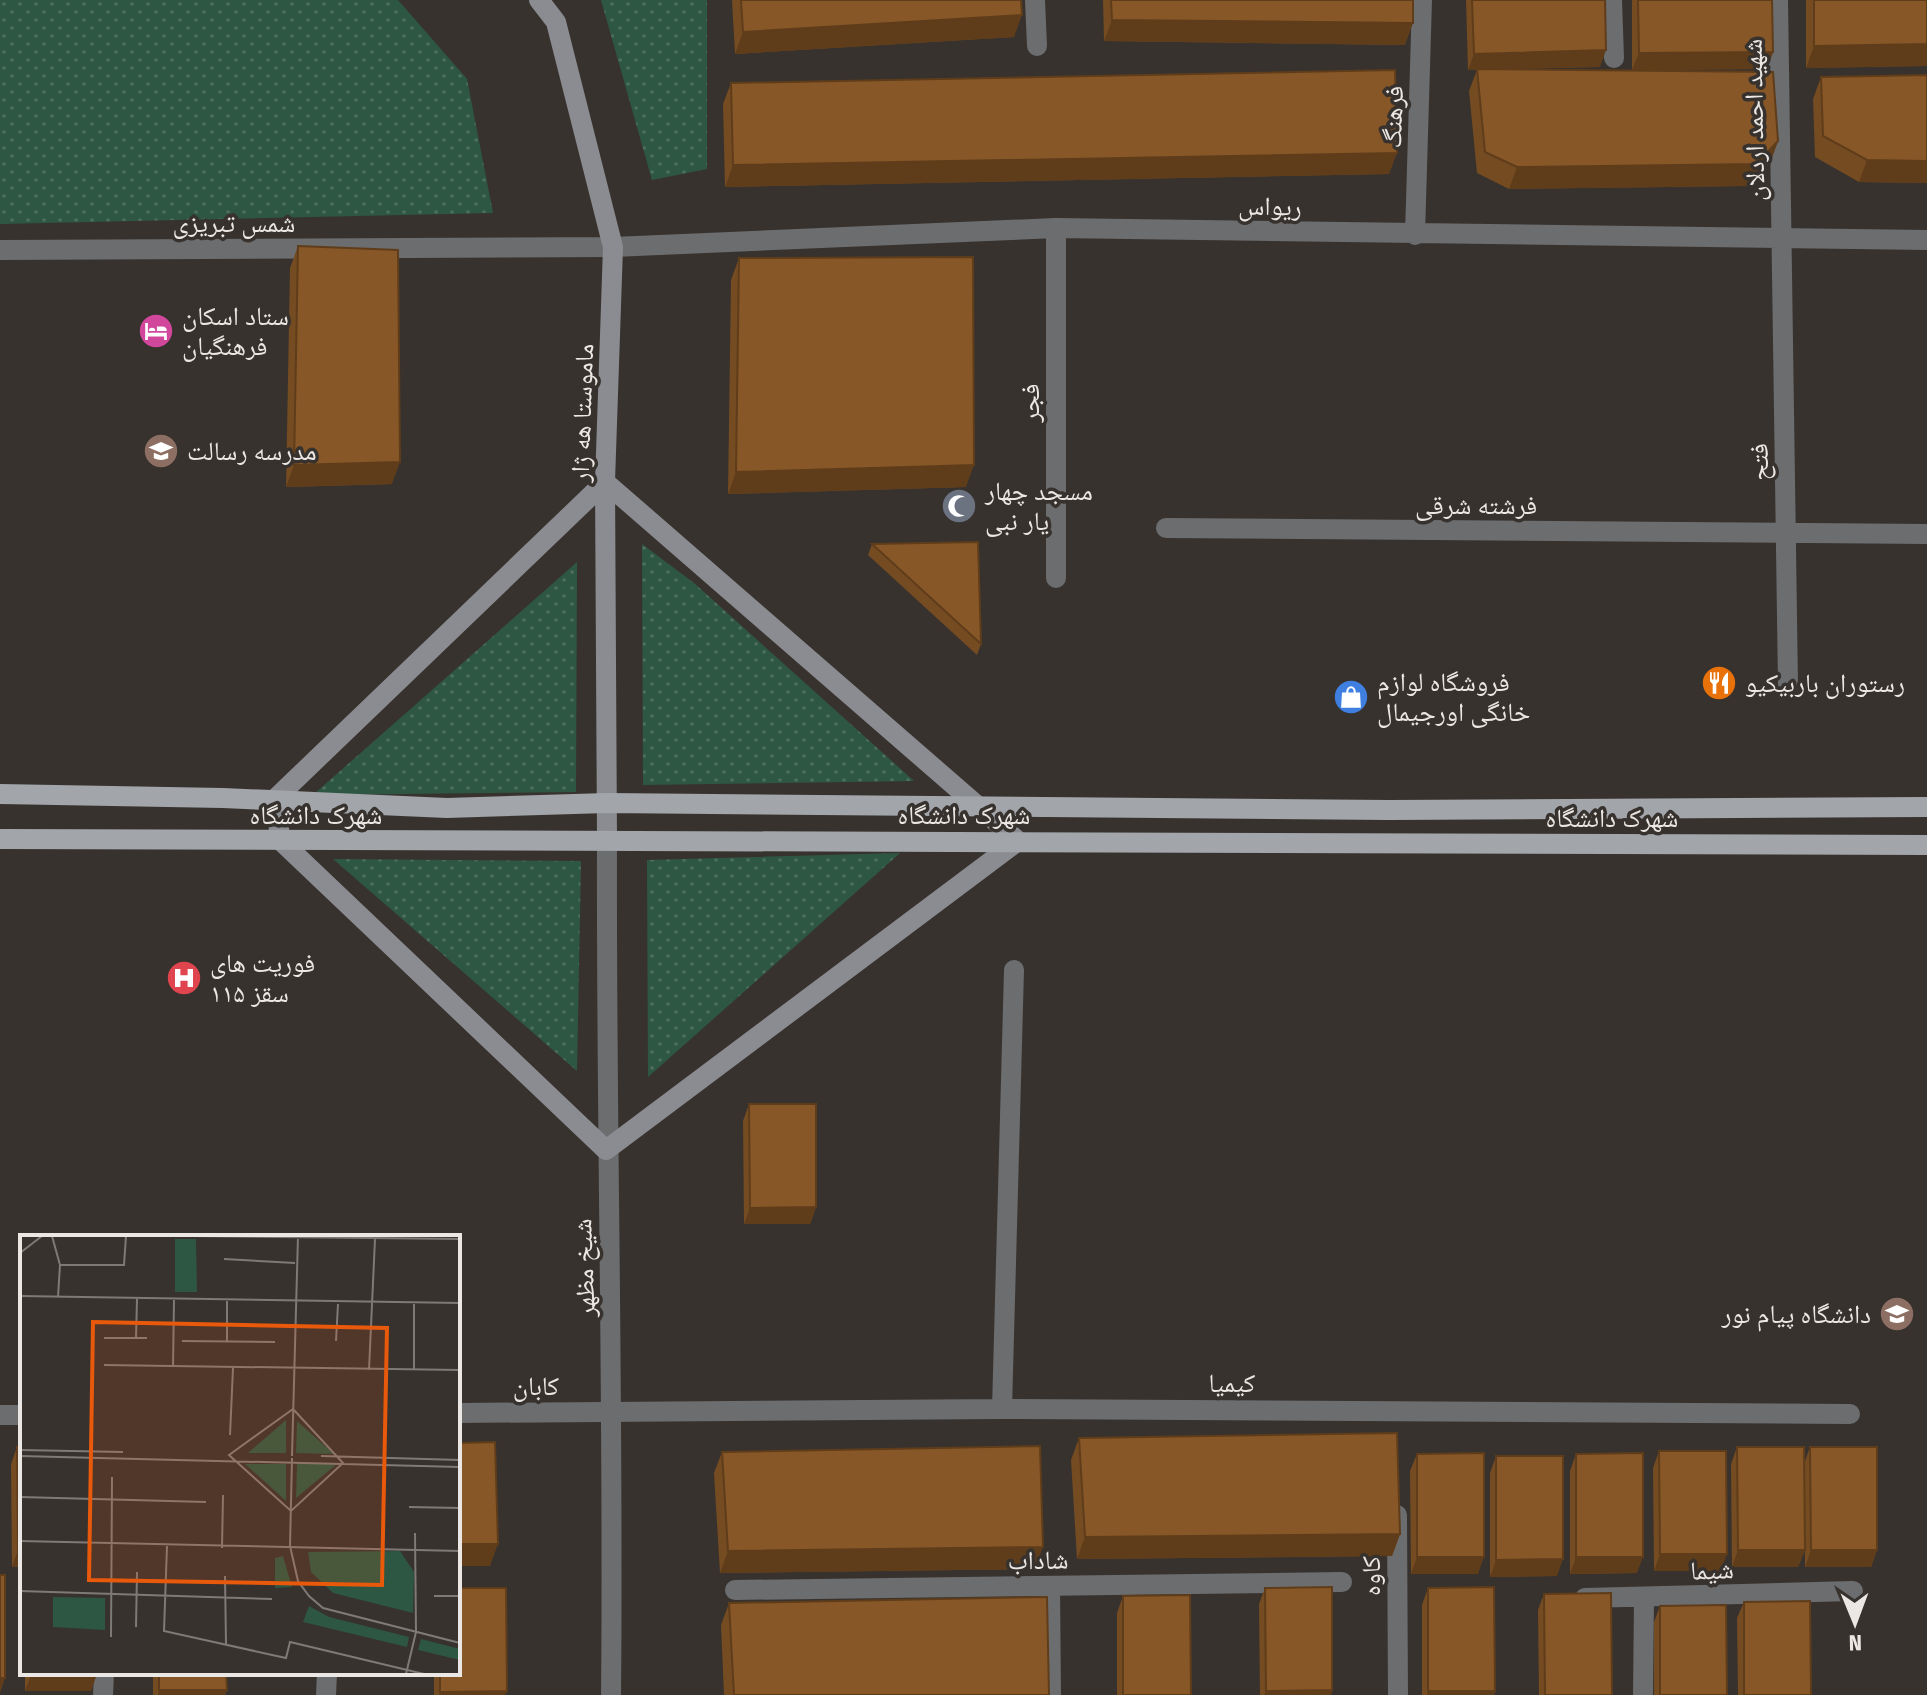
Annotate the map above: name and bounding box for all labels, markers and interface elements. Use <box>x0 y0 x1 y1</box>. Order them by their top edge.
street label: شهید احمد اردلان <box>1738 39 1771 201</box>
street label: فرهنگ <box>1377 85 1410 149</box>
street label: ریواس <box>1238 190 1302 223</box>
street label: شمس تبریزی <box>173 208 295 239</box>
place label: ستاد اسکان فرهنگیان <box>182 301 289 362</box>
hotel icon: ستاد اسکان فرهنگیان <box>137 312 175 350</box>
street label: ماموستا هه ژار <box>565 343 600 484</box>
street label: فجر <box>1015 384 1046 423</box>
school or university icon: مدرسه رسالت <box>142 432 180 470</box>
place label: مدرسه رسالت <box>187 436 317 467</box>
street label: فتح <box>1744 443 1776 481</box>
place label: مسجد چهار یار نبی <box>984 476 1093 537</box>
mosque icon: مسجد چهار یار نبی <box>940 487 978 525</box>
street label: فرشته شرقی <box>1415 490 1537 521</box>
restaurant icon: رستوران باربیکیو <box>1700 664 1738 702</box>
place label: فروشگاه لوازم خانگی اورجیمال <box>1377 667 1530 728</box>
place label: رستوران باربیکیو <box>1745 668 1905 699</box>
shop icon: فروشگاه لوازم خانگی اورجیمال <box>1332 678 1370 716</box>
street label: شهرک دانشگاه <box>250 800 382 831</box>
street label: شهرک دانشگاه <box>898 800 1030 831</box>
street label: شهرک دانشگاه <box>1546 803 1678 834</box>
place label: فوریت های ۱۱۵ سقز <box>210 948 315 1009</box>
hospital icon: فوریت های ۱۱۵ سقز <box>165 959 203 997</box>
street label: شیخ مظهر <box>567 1218 603 1319</box>
inset map <box>20 1235 460 1675</box>
school or university icon: دانشگاه پیام نور <box>1878 1295 1916 1333</box>
place label: دانشگاه پیام نور <box>1720 1299 1871 1332</box>
street label: کیمیا <box>1209 1368 1256 1399</box>
street label: کابان <box>513 1371 559 1402</box>
street label: شاداب <box>1007 1544 1069 1577</box>
street label: شیما <box>1690 1554 1734 1587</box>
street label: کاوه <box>1356 1556 1387 1596</box>
north arrow <box>1815 1583 1895 1663</box>
text: N <box>1849 1629 1862 1656</box>

